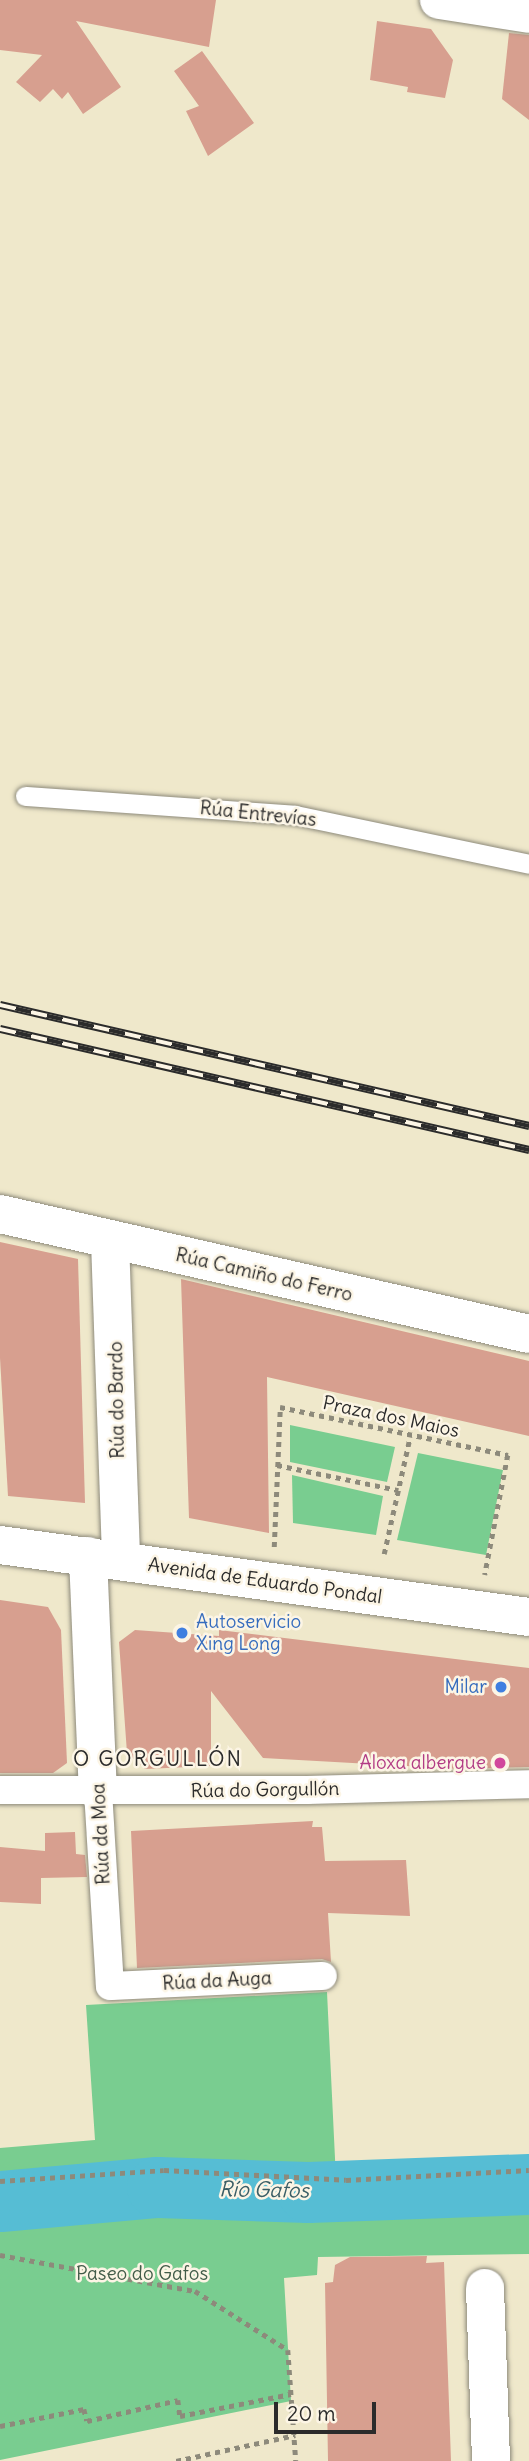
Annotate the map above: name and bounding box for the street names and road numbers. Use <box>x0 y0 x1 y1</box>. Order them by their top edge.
street label: Rúa Entrevías <box>199 797 317 831</box>
street label: Rúa Camiño do Ferro <box>173 1244 355 1306</box>
street label: Rúa do Bardo <box>105 1341 129 1459</box>
street label: Praza dos Maios <box>321 1391 461 1443</box>
street label: Avenida de Eduardo Pondal <box>147 1553 383 1609</box>
street label: Rúa do Gorgullón <box>191 1777 339 1803</box>
street label: Rúa da Moa <box>87 1783 115 1885</box>
street label: Rúa da Auga <box>162 1967 272 1995</box>

